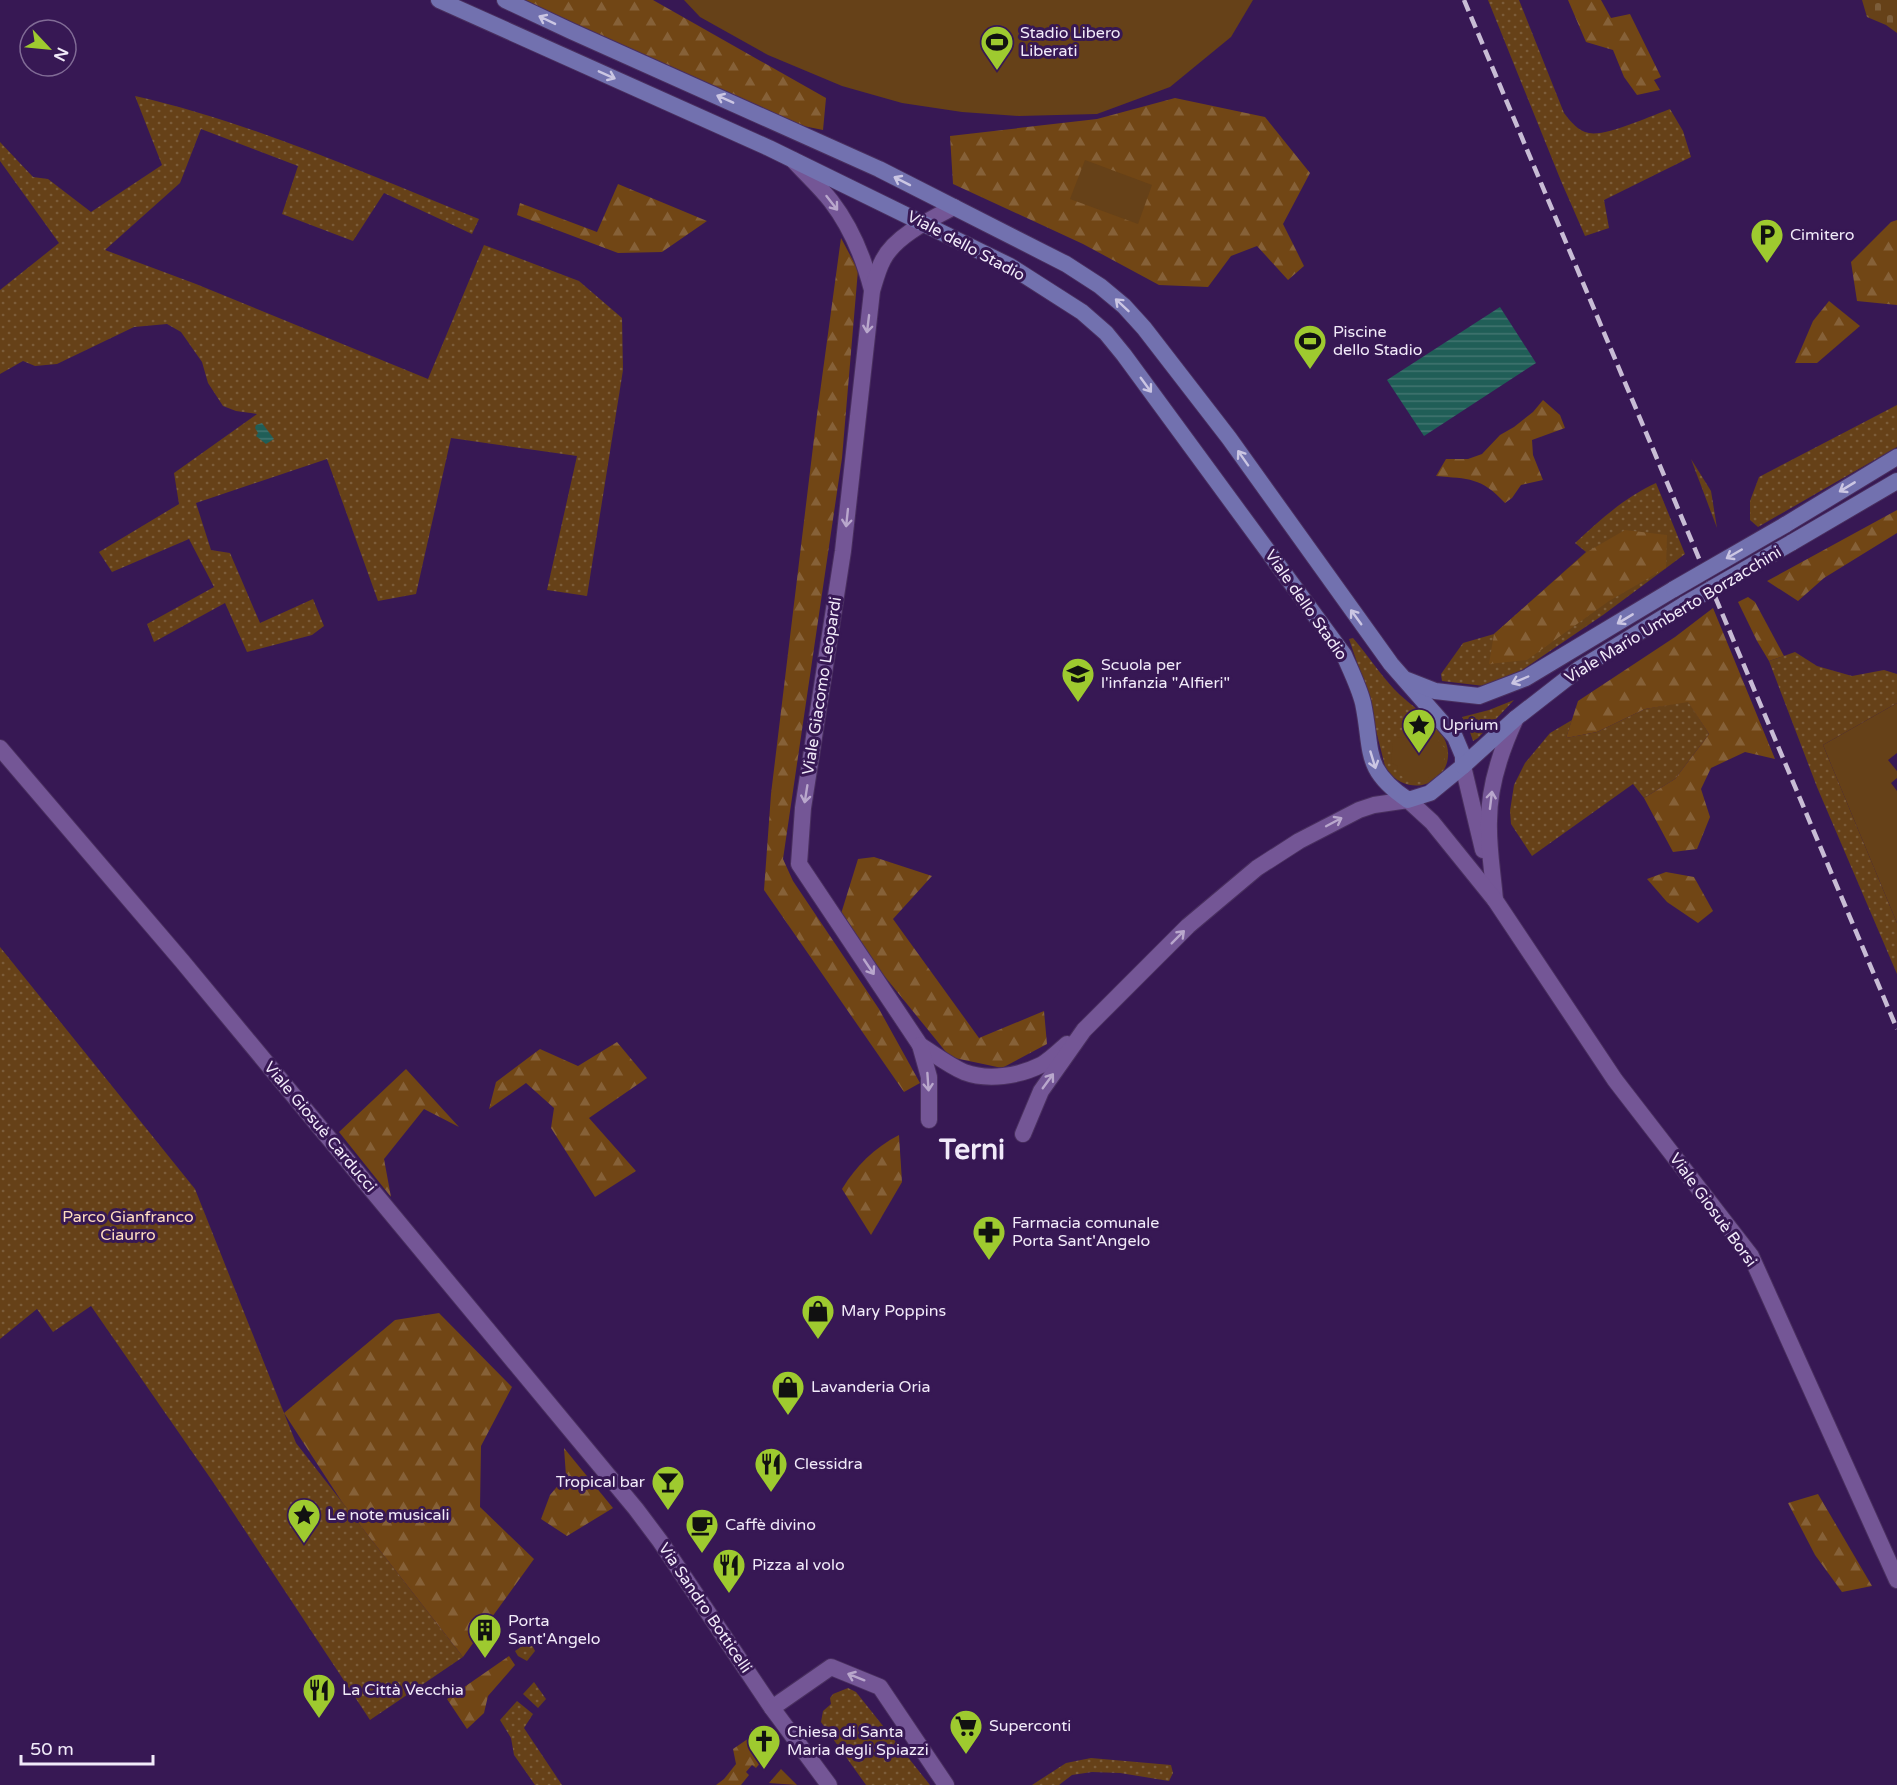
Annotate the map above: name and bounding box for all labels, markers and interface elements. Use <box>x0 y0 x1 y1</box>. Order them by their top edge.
one-way arrow <box>538 13 556 25</box>
north arrow <box>18 18 78 78</box>
place label: Stadio Libero Liberati <box>1020 23 1121 61</box>
sports icon: Stadio Libero Liberati <box>979 24 1015 71</box>
text: N <box>49 44 72 64</box>
one-way arrow <box>598 71 616 82</box>
one-way arrow <box>716 93 734 104</box>
one-way arrow <box>893 174 911 186</box>
one-way arrow <box>825 195 838 211</box>
street label: Viale dello Stadio <box>904 207 1028 285</box>
parking icon: Cimitero <box>1749 217 1785 264</box>
place label: Cimitero <box>1790 225 1854 245</box>
one-way arrow <box>1115 298 1130 312</box>
one-way arrow <box>863 313 874 333</box>
place label: Piscine dello Stadio <box>1333 322 1422 360</box>
sports icon: Piscine dello Stadio <box>1292 323 1328 370</box>
one-way arrow <box>1140 376 1152 392</box>
one-way arrow <box>1237 451 1249 467</box>
one-way arrow <box>1839 482 1856 494</box>
one-way arrow <box>841 507 852 527</box>
street label: Viale Mario Umberto Borzacchini <box>1561 542 1785 688</box>
street label: Viale dello Stadio <box>1260 546 1352 664</box>
one-way arrow <box>1726 549 1743 561</box>
street label: Viale Giacomo Leopardi <box>798 596 846 776</box>
one-way arrow <box>1350 609 1363 625</box>
one-way arrow <box>1616 613 1633 626</box>
place label: Scuola per l'infanzia "Alfieri" <box>1101 655 1230 693</box>
school or university icon: Scuola per l'infanzia "Alfieri" <box>1060 656 1096 703</box>
one-way arrow <box>1511 675 1530 686</box>
place icon: Uprium <box>1401 707 1437 754</box>
place label: Uprium <box>1442 715 1498 735</box>
one-way arrow <box>1368 750 1379 769</box>
one-way arrow <box>800 783 811 803</box>
one-way arrow <box>1486 791 1497 810</box>
one-way arrow <box>1325 816 1343 827</box>
one-way arrow <box>1170 929 1185 944</box>
one-way arrow <box>863 958 875 974</box>
street label: Viale Giosuè Carducci <box>260 1058 380 1196</box>
one-way arrow <box>923 1071 934 1091</box>
one-way arrow <box>1042 1074 1054 1090</box>
district label: Terni <box>938 1133 1005 1167</box>
street label: Viale Giosuè Borsi <box>1665 1149 1761 1271</box>
park label: Parco Gianfranco Ciaurro <box>62 1207 194 1245</box>
place label: Farmacia comunale Porta Sant'Angelo <box>1012 1213 1159 1251</box>
pharmacy icon: Farmacia comunale Porta Sant'Angelo <box>971 1214 1007 1261</box>
shop icon: Mary Poppins <box>800 1293 836 1340</box>
place label: Mary Poppins <box>841 1301 946 1321</box>
shop icon: Lavanderia Oria <box>770 1369 806 1416</box>
place label: Lavanderia Oria <box>811 1377 931 1397</box>
restaurant icon: Clessidra <box>753 1446 789 1493</box>
place label: Clessidra <box>794 1454 863 1474</box>
bar icon: Tropical bar <box>650 1464 686 1511</box>
place label: Tropical bar <box>556 1472 646 1492</box>
place icon: Le note musicali <box>286 1497 322 1544</box>
place label: Le note musicali <box>327 1505 450 1525</box>
cafe icon: Caffè divino <box>684 1507 720 1554</box>
place label: Caffè divino <box>725 1515 816 1535</box>
street label: Via Sandro Botticelli <box>654 1539 756 1677</box>
restaurant icon: Pizza al volo <box>711 1547 747 1594</box>
place label: Pizza al volo <box>752 1555 845 1575</box>
place label: Porta Sant'Angelo <box>508 1611 601 1649</box>
building icon: Porta Sant'Angelo <box>467 1612 503 1659</box>
one-way arrow <box>847 1670 865 1681</box>
restaurant icon: La Città Vecchia <box>301 1672 337 1719</box>
place label: La Città Vecchia <box>342 1680 464 1700</box>
supermarket icon: Superconti <box>948 1708 984 1755</box>
place label: Superconti <box>989 1716 1071 1736</box>
place label: Chiesa di Santa Maria degli Spiazzi <box>787 1722 929 1760</box>
church icon: Chiesa di Santa Maria degli Spiazzi <box>746 1723 782 1770</box>
scale bar <box>21 1728 153 1766</box>
text: 50 m <box>30 1738 74 1760</box>

